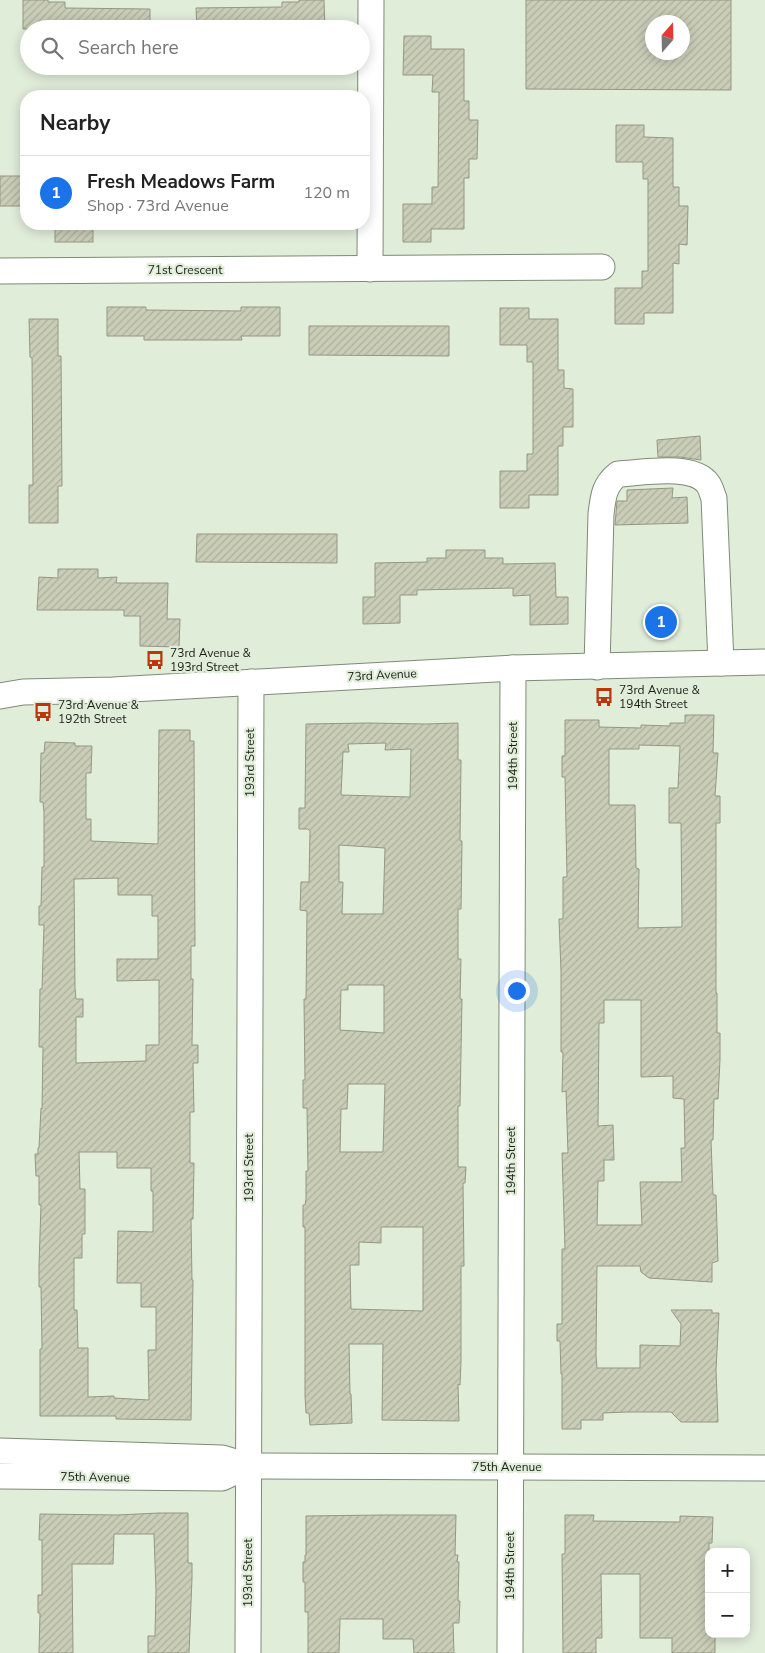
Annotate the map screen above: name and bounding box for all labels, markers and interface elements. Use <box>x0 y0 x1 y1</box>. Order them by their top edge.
north arrow <box>645 15 690 60</box>
search box <box>20 20 370 75</box>
icon: search <box>38 34 66 62</box>
text: Search here <box>78 35 179 61</box>
text: Nearby <box>40 109 110 137</box>
text: Fresh Meadows Farm <box>87 169 275 195</box>
text: 1 <box>51 182 61 204</box>
text: 120 m <box>303 182 350 204</box>
text: Shop · 73rd Avenue <box>87 195 229 217</box>
street label: 71st Crescent <box>148 262 223 278</box>
pin: 1 <box>645 603 677 641</box>
place label: 73rd Avenue & 193rd Street <box>170 645 252 675</box>
bus stop icon: 73rd Avenue & 193rd Street <box>144 649 166 671</box>
street label: 73rd Avenue <box>347 665 417 685</box>
place label: 73rd Avenue & 194th Street <box>619 682 701 712</box>
bus stop icon: 73rd Avenue & 194th Street <box>593 686 615 708</box>
place label: 73rd Avenue & 192th Street <box>58 697 140 727</box>
bus stop icon: 73rd Avenue & 192th Street <box>32 701 54 723</box>
street label: 194th Street <box>505 721 521 790</box>
street label: 193rd Street <box>242 728 258 797</box>
your location <box>504 978 530 1004</box>
street label: 194th Street <box>503 1126 519 1195</box>
street label: 193rd Street <box>241 1133 257 1202</box>
street label: 75th Avenue <box>472 1459 542 1475</box>
street label: 75th Avenue <box>60 1468 130 1486</box>
street label: 194th Street <box>502 1531 518 1600</box>
street label: 193rd Street <box>240 1538 256 1607</box>
map controls <box>705 1548 750 1638</box>
button: + <box>705 1548 750 1593</box>
button: − <box>705 1593 750 1638</box>

